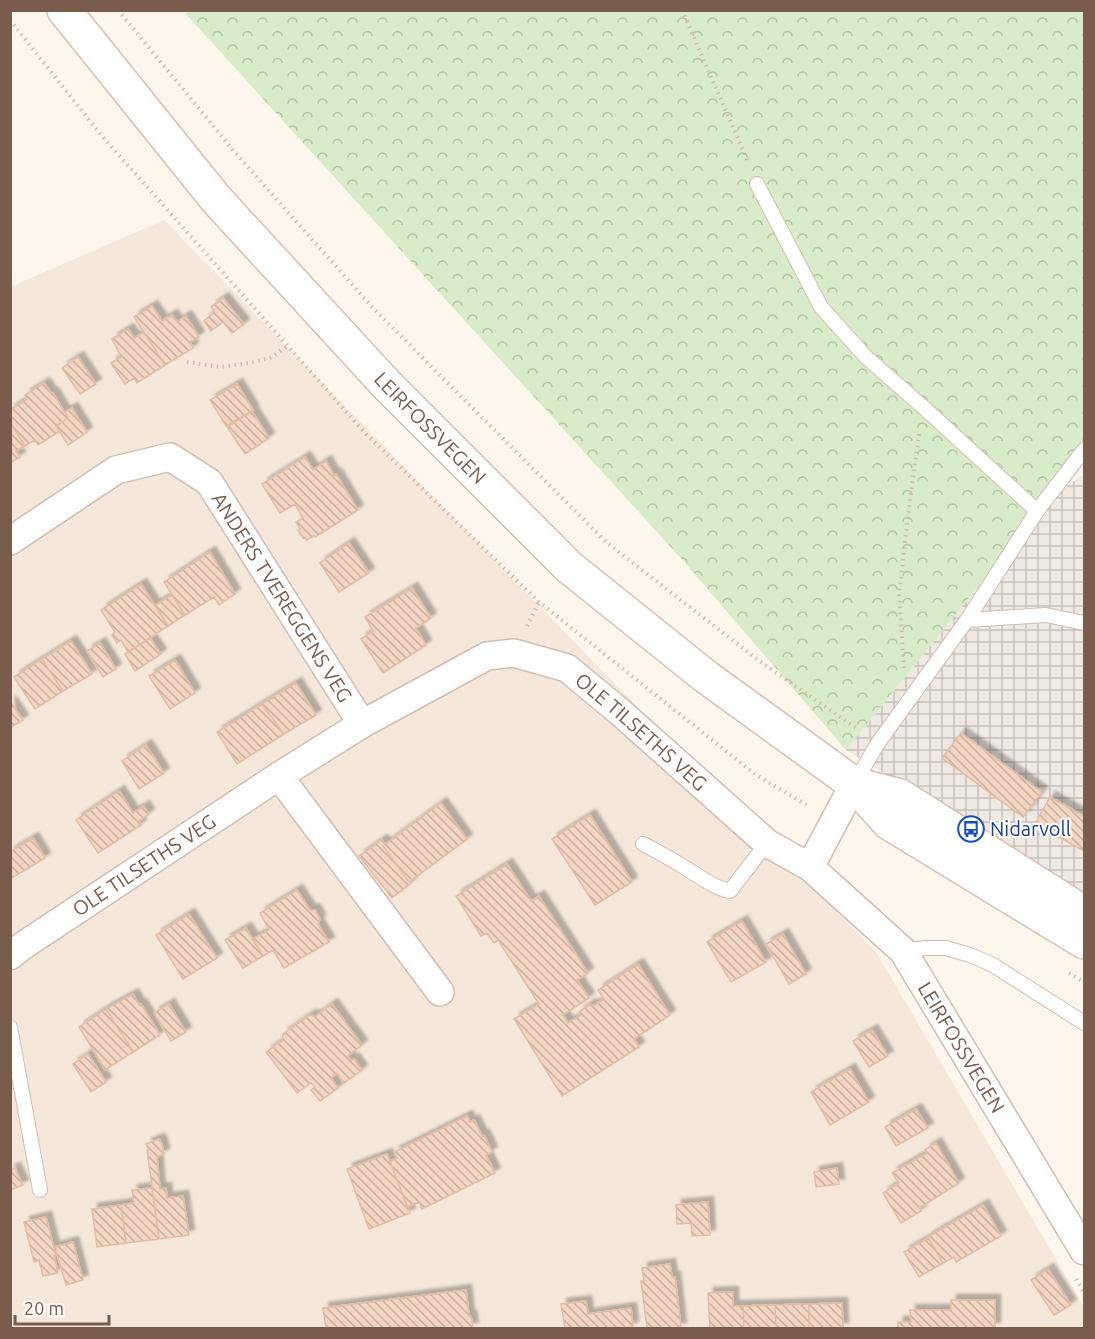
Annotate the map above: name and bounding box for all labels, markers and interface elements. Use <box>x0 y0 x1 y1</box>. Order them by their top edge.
street label: LEIRFOSSVEGEN <box>370 367 491 488</box>
street label: ANDERS TVEREGGENS VEG <box>208 488 357 706</box>
street label: OLE TILSETHS VEG <box>571 668 712 795</box>
street label: OLE TILSETHS VEG <box>68 809 220 921</box>
bus stop icon: Nidarvoll <box>956 814 986 844</box>
place label: Nidarvoll <box>990 817 1071 840</box>
street label: LEIRFOSSVEGEN <box>913 978 1010 1117</box>
scale bar <box>15 1288 110 1326</box>
text: 20 m <box>24 1298 64 1318</box>

